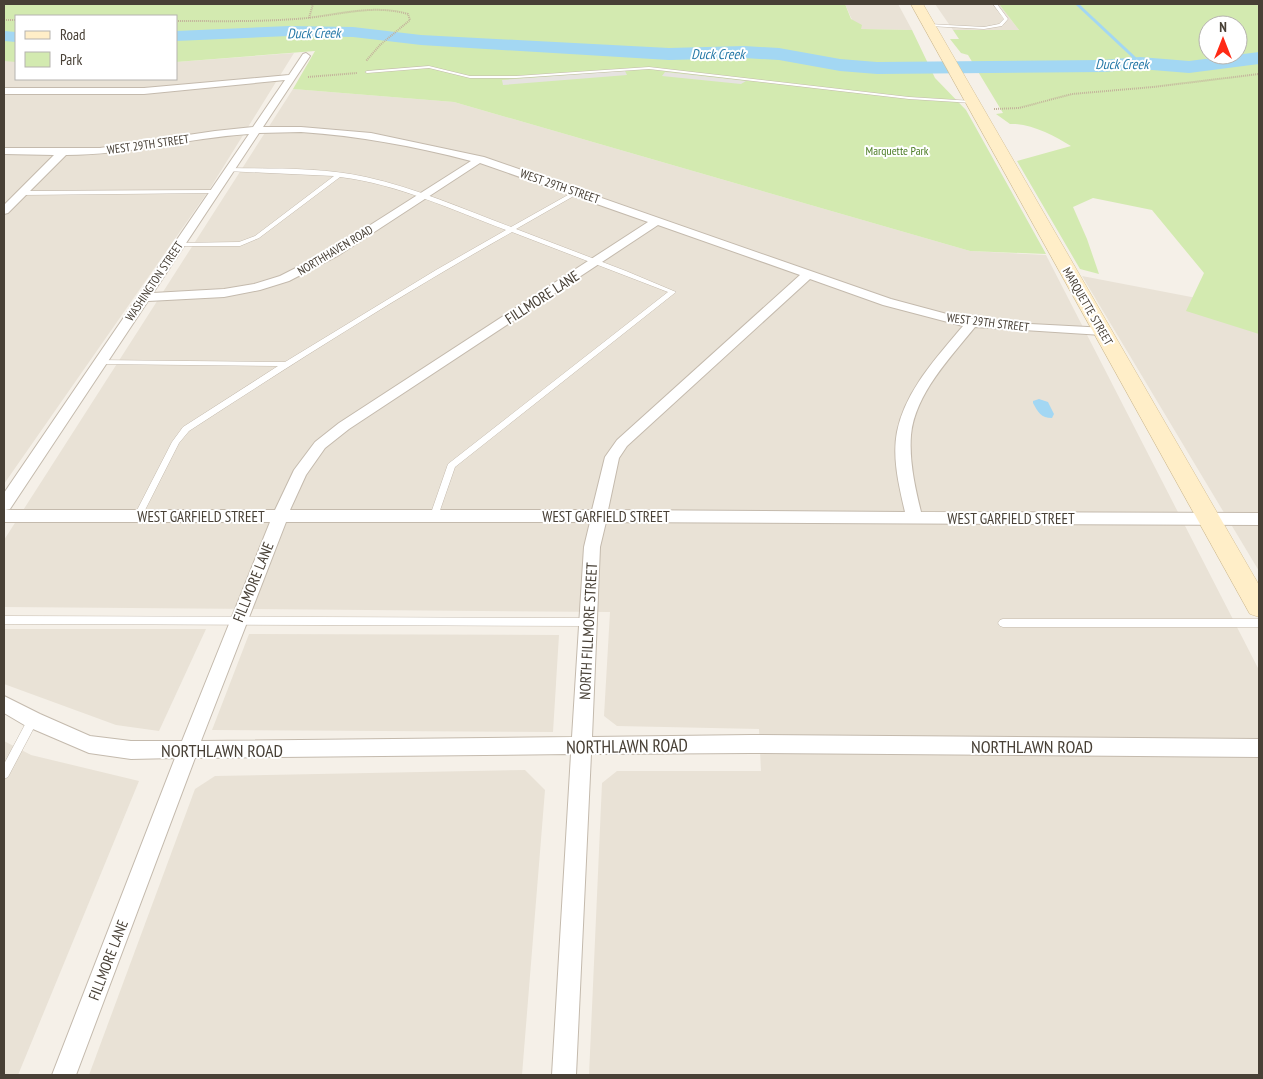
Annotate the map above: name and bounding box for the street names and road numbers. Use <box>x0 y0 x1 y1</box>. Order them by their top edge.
street label: WEST 29TH STREET <box>106 131 191 157</box>
street label: WEST 29TH STREET <box>518 165 602 207</box>
street label: NORTHHAVEN ROAD <box>295 222 375 278</box>
street label: WASHINGTON STREET <box>122 238 186 324</box>
street label: MARQUETTE STREET <box>1060 264 1117 348</box>
street label: FILLMORE LANE <box>501 266 583 328</box>
street label: WEST 29TH STREET <box>946 310 1031 335</box>
street label: WEST GARFIELD STREET <box>137 507 265 526</box>
street label: WEST GARFIELD STREET <box>542 507 670 526</box>
street label: WEST GARFIELD STREET <box>947 509 1075 528</box>
street label: FILLMORE LANE <box>228 539 278 625</box>
street label: NORTH FILLMORE STREET <box>575 562 601 700</box>
street label: NORTHLAWN ROAD <box>566 733 688 759</box>
street label: NORTHLAWN ROAD <box>971 735 1093 758</box>
street label: NORTHLAWN ROAD <box>161 739 283 762</box>
street label: FILLMORE LANE <box>84 917 132 1003</box>

